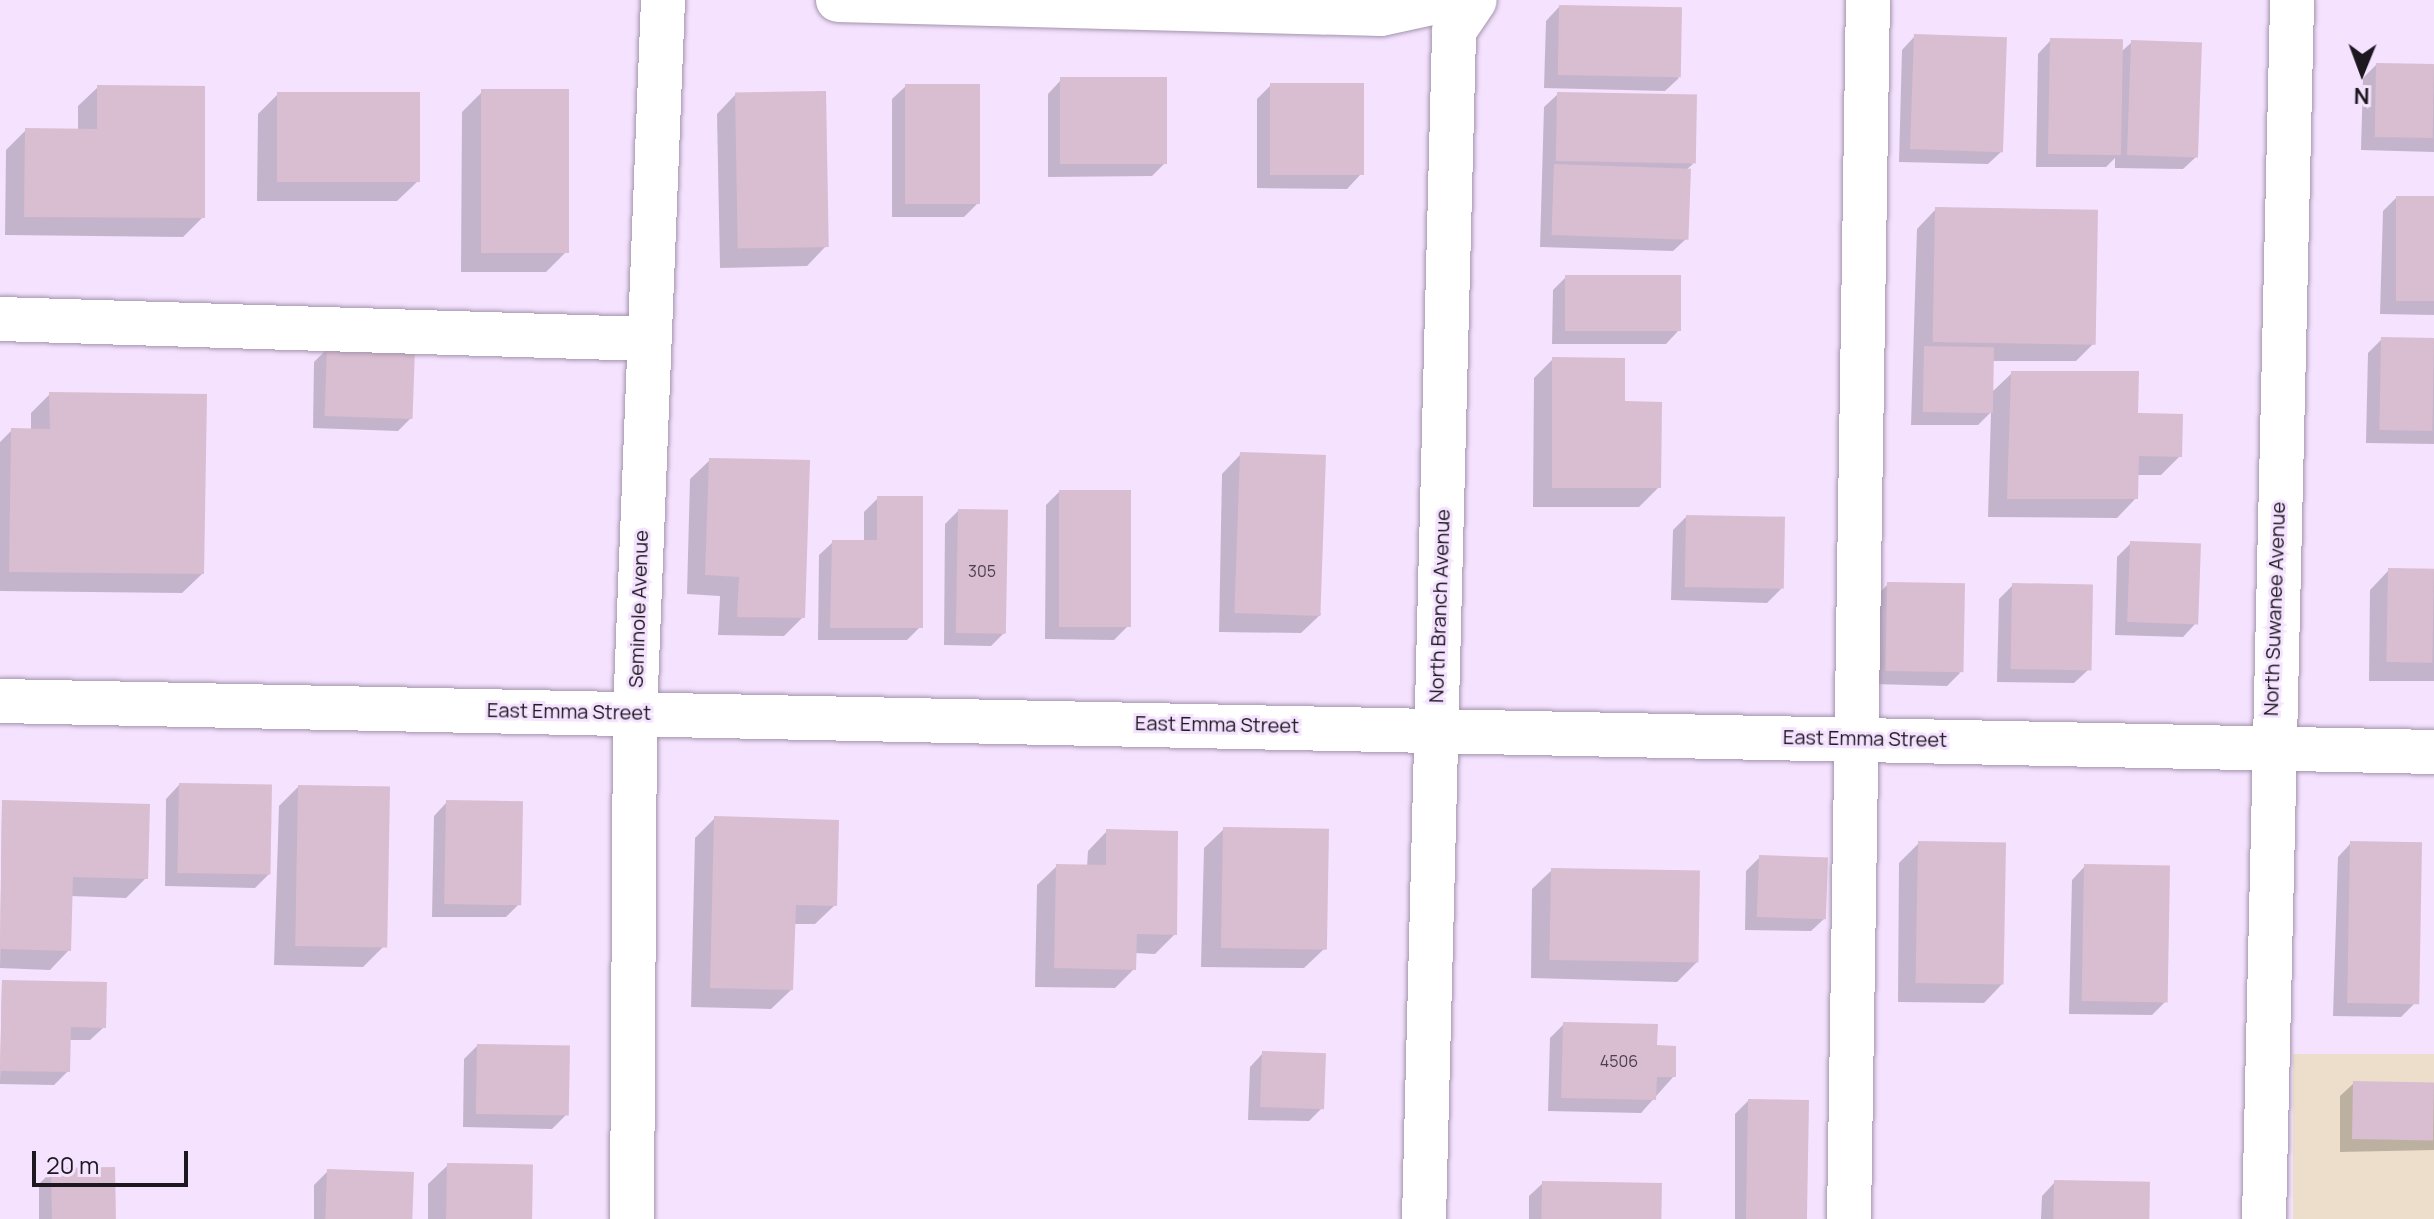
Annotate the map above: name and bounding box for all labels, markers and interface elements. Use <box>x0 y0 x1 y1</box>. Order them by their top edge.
north arrow <box>2322 32 2402 112</box>
text: N <box>2353 81 2370 111</box>
street label: North Suwanee Avenue <box>2258 501 2290 717</box>
street label: North Branch Avenue <box>1424 509 1454 703</box>
street label: Seminole Avenue <box>623 530 653 688</box>
house number: 305 <box>968 561 996 581</box>
street label: East Emma Street <box>487 698 651 724</box>
street label: East Emma Street <box>1135 711 1299 737</box>
street label: East Emma Street <box>1783 725 1947 751</box>
house number: 4506 <box>1600 1051 1638 1071</box>
scale bar <box>36 1135 192 1185</box>
text: 20 m <box>46 1148 99 1181</box>

